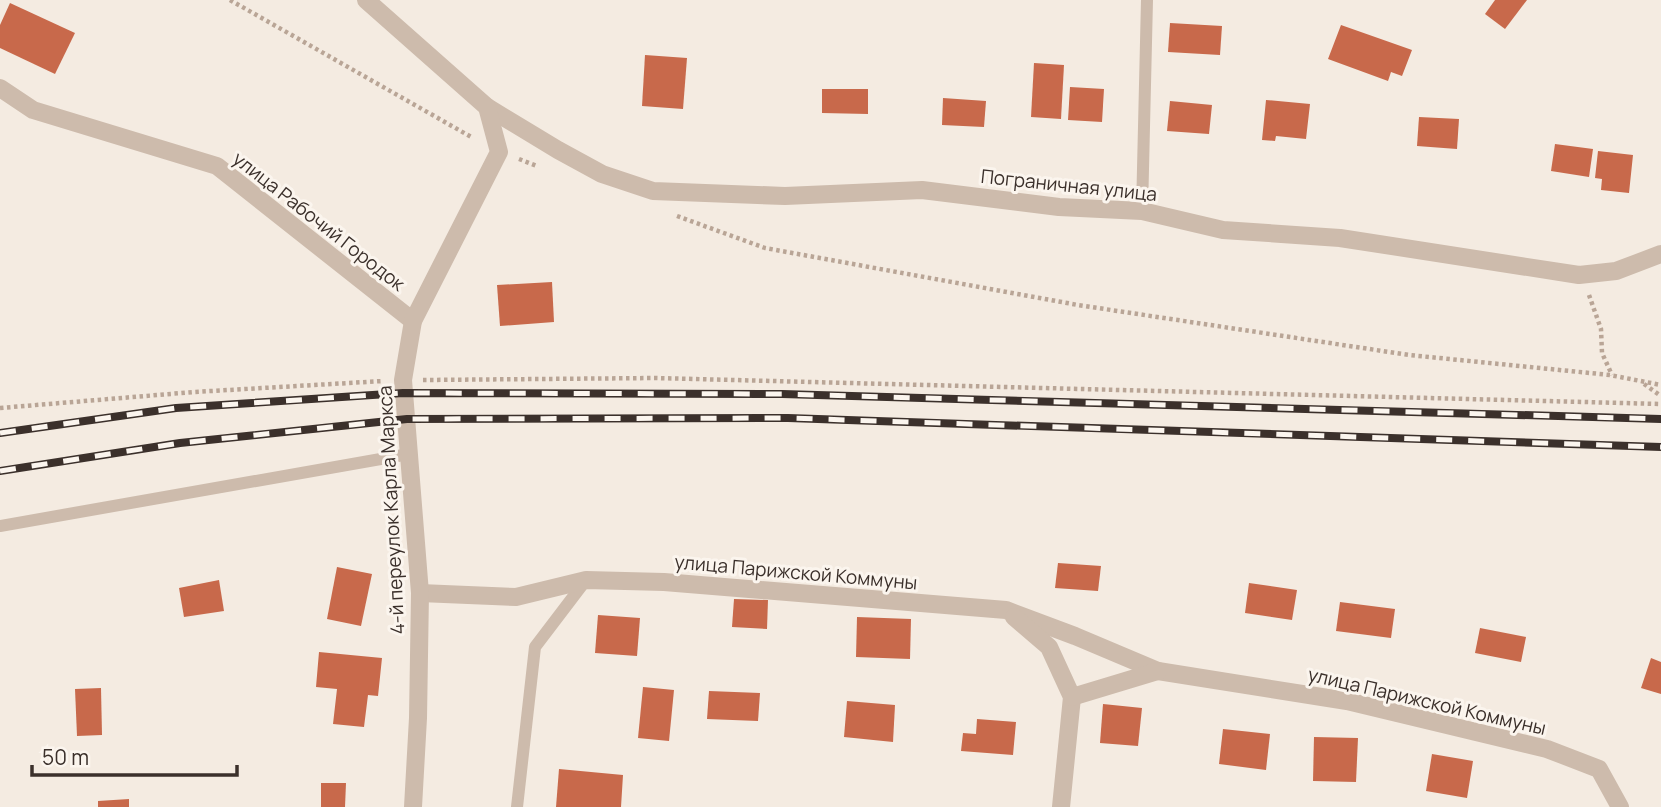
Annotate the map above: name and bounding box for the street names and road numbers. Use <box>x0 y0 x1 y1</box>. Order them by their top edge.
street label: улица Рабочий Городок <box>228 146 411 297</box>
street label: Пограничная улица <box>980 163 1158 207</box>
street label: 4-й переулок Карла Маркса <box>371 385 411 635</box>
street label: улица Парижской Коммуны <box>673 548 919 596</box>
street label: улица Парижской Коммуны <box>1305 661 1549 741</box>

